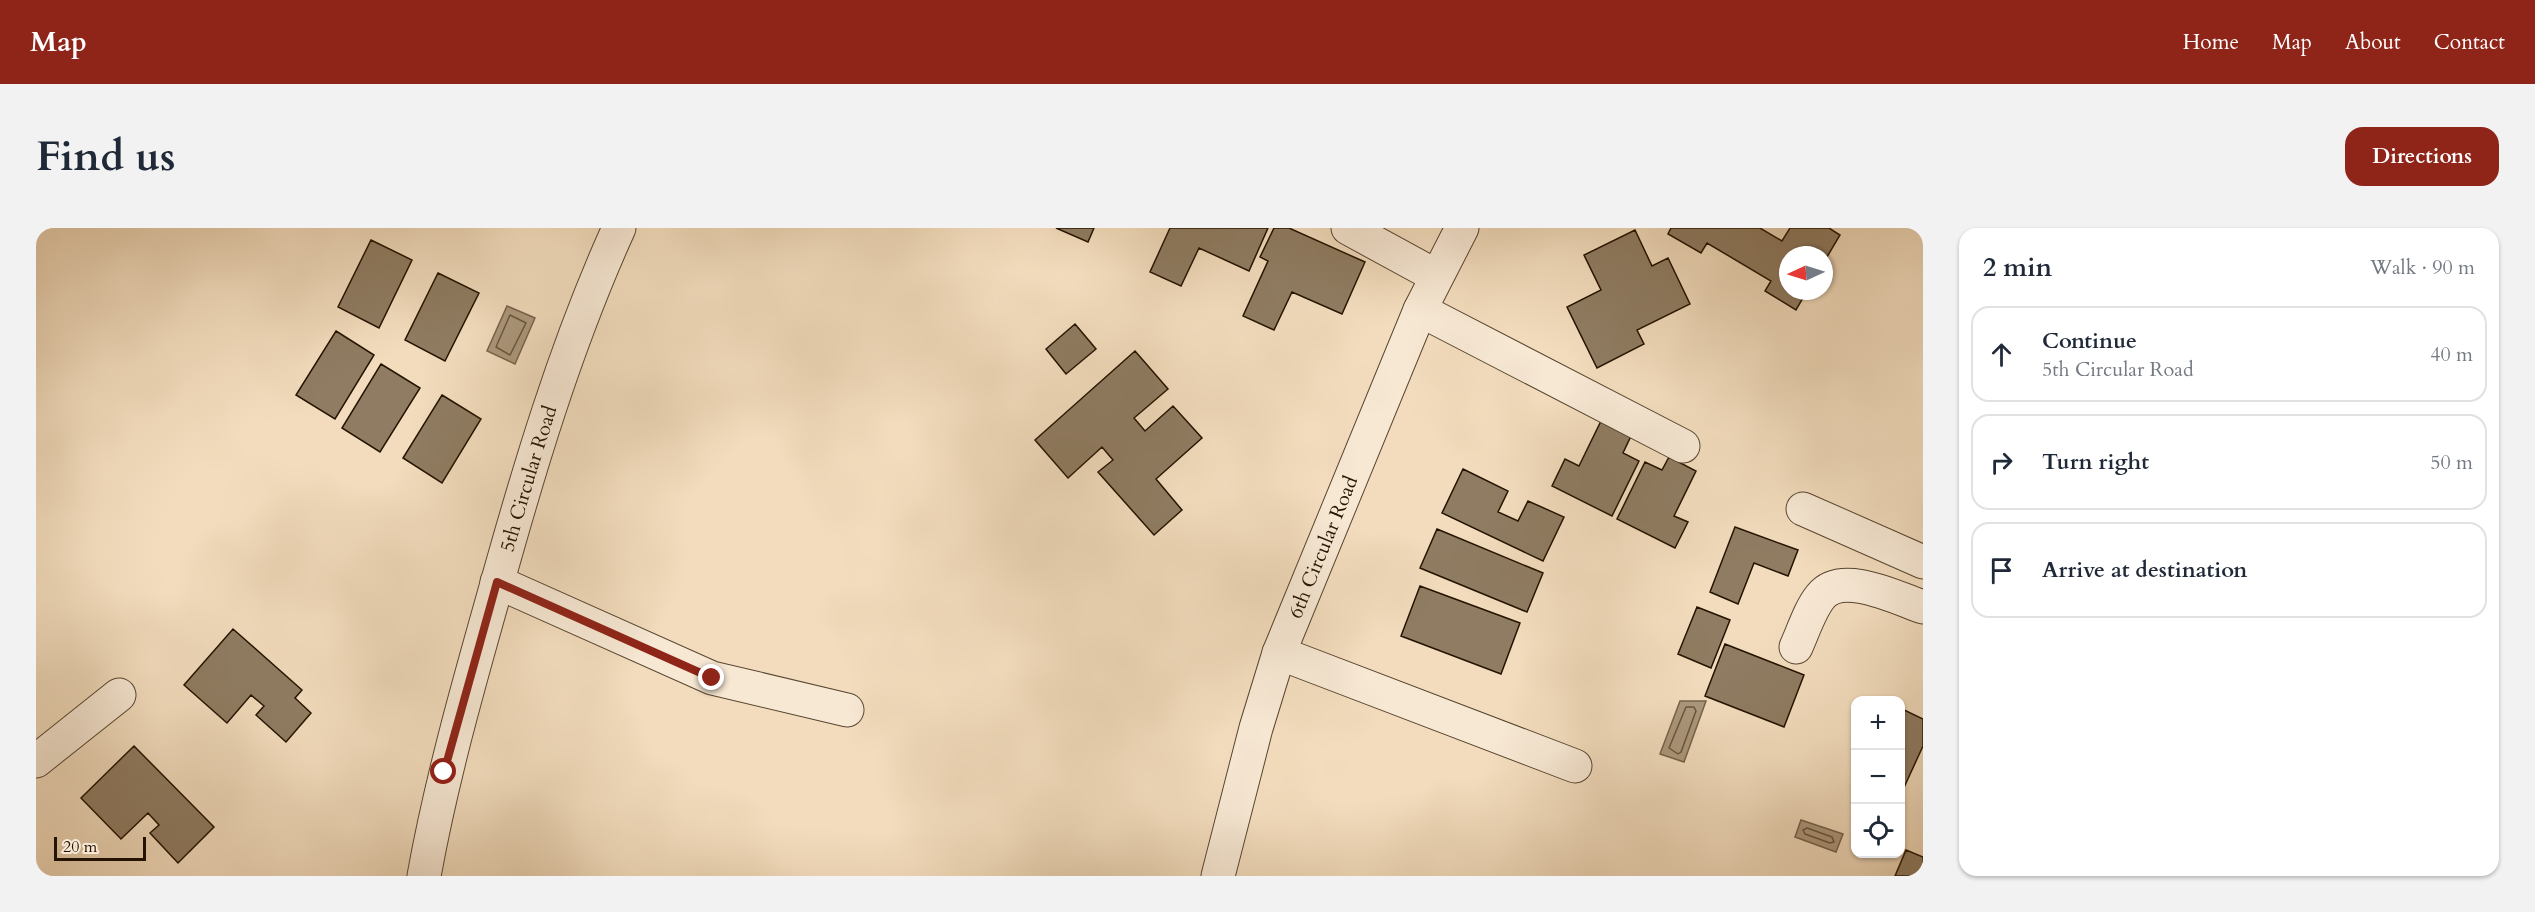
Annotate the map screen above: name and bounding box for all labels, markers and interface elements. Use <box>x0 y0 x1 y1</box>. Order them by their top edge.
text: Map <box>30 23 87 61</box>
text: Home <box>2183 28 2239 57</box>
text: Map <box>2272 28 2312 57</box>
text: About <box>2345 28 2401 57</box>
text: Contact <box>2434 28 2505 57</box>
button: Directions <box>2345 127 2499 186</box>
text: Find us <box>36 128 176 185</box>
north arrow <box>1779 246 1833 300</box>
text: 2 min <box>1983 250 2052 285</box>
text: Walk · 90 m <box>2370 254 2475 281</box>
text: Continue <box>2042 326 2137 356</box>
icon: ahead <box>1985 338 2018 371</box>
text: 40 m <box>2430 341 2473 368</box>
text: 5th Circular Road <box>2042 356 2194 383</box>
street label: 5th Circular Road <box>494 402 564 555</box>
icon: right <box>1985 446 2018 479</box>
text: Turn right <box>2042 447 2149 477</box>
text: 50 m <box>2430 449 2473 476</box>
street label: 6th Circular Road <box>1282 471 1365 622</box>
icon: arrive <box>1985 554 2018 587</box>
text: Arrive at destination <box>2042 555 2247 585</box>
route end <box>698 664 724 690</box>
map controls <box>1851 696 1905 858</box>
button: + <box>1851 696 1905 750</box>
button: − <box>1851 750 1905 804</box>
route start <box>430 758 456 784</box>
button: locate <box>1851 804 1905 858</box>
scale bar <box>54 834 146 862</box>
text: 20 m <box>63 836 97 858</box>

